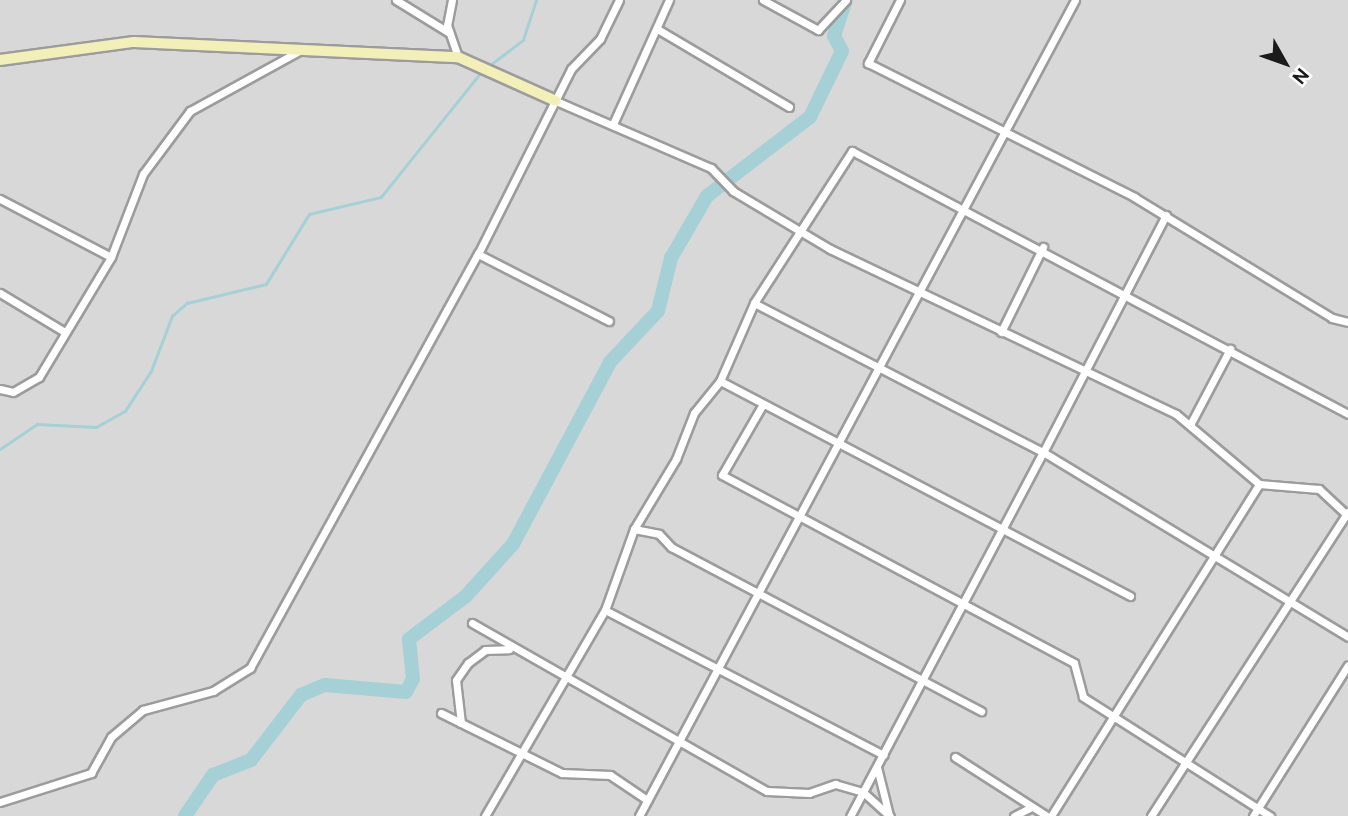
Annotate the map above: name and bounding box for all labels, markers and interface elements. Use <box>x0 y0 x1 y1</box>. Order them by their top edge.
north arrow <box>1250 28 1320 98</box>
text: N <box>1288 64 1314 89</box>

